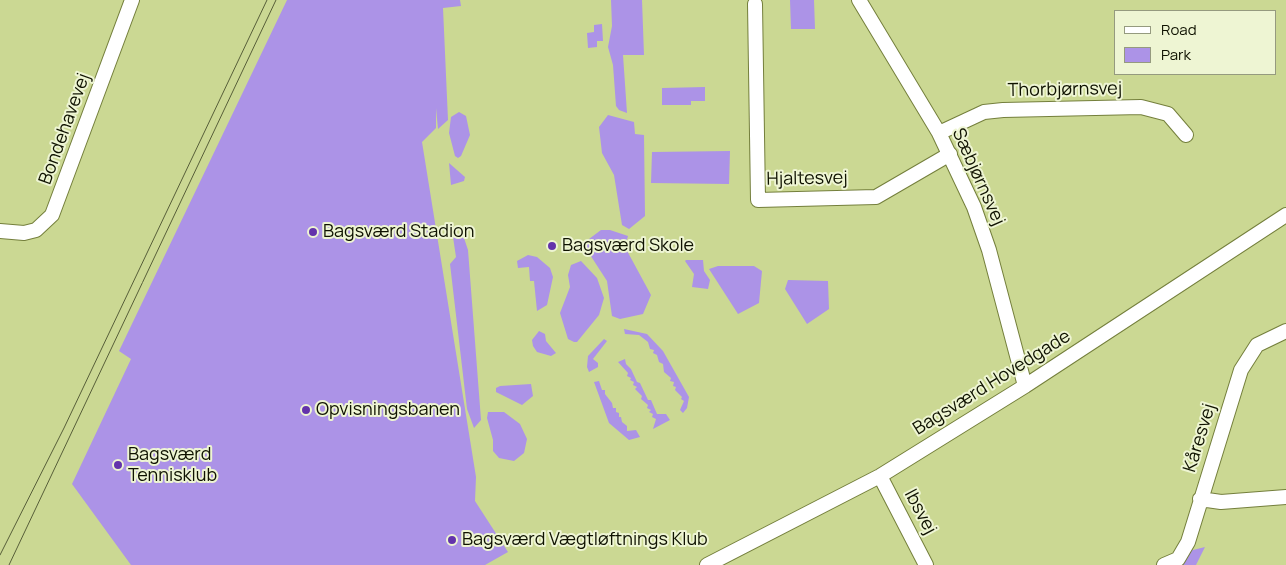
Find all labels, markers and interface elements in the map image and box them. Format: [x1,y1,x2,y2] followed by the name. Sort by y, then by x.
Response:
[1114,10,1276,75] legend
[1161,19,1197,40] text: Road
[1161,44,1191,65] text: Park
[35,71,95,187] street label: Bondehavevej
[1008,78,1122,102] street label: Thorbjørnsvej
[947,125,1009,229] street label: Sæbjørnsvej
[766,167,848,191] street label: Hjaltesvej
[323,221,474,243] place label: Bagsværd Stadion
[307,226,319,238] marker: Bagsværd Stadion
[562,235,694,257] place label: Bagsværd Skole
[546,240,558,252] marker: Bagsværd Skole
[909,326,1075,440] street label: Bagsværd Hovedgade
[316,399,460,421] place label: Opvisningsbanen
[1179,401,1221,475] street label: Kåresvej
[300,404,312,416] marker: Opvisningsbanen
[128,444,217,486] place label: Bagsværd Tennisklub
[112,459,124,471] marker: Bagsværd Tennisklub
[899,486,941,538] street label: Ibsvej
[462,529,708,551] place label: Bagsværd Vægtløftnings Klub
[446,534,458,546] marker: Bagsværd Vægtløftnings Klub

